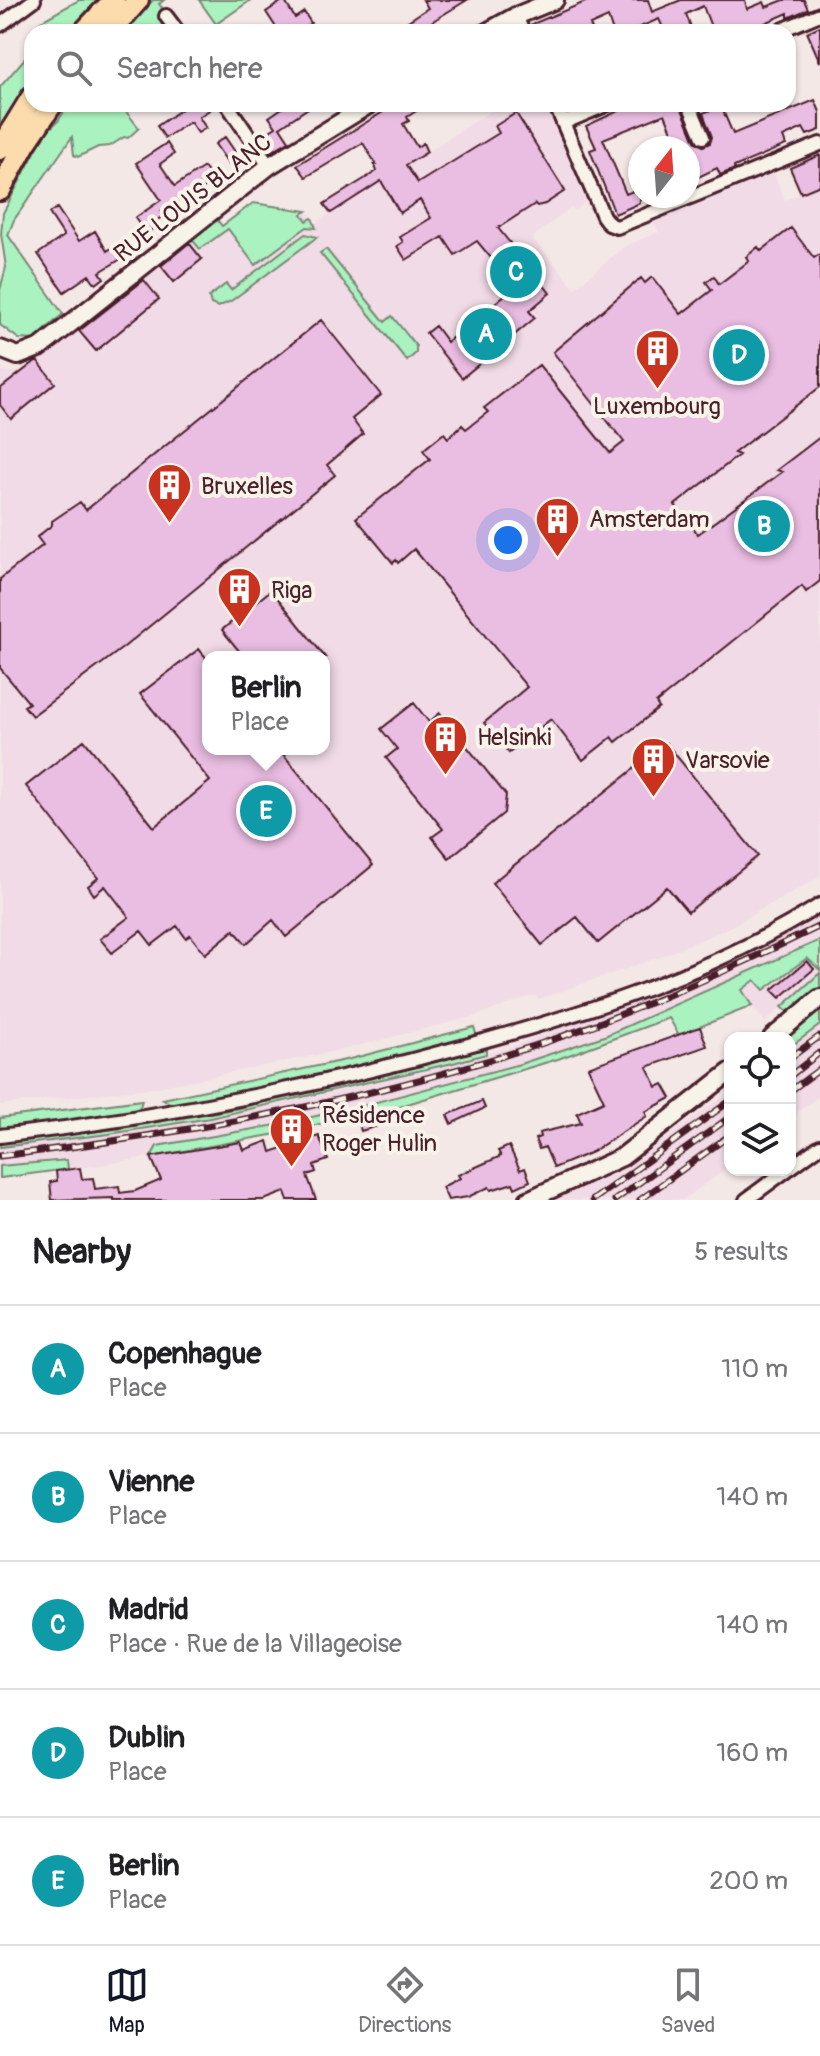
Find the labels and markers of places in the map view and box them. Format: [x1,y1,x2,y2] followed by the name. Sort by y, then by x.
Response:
[490,242,542,302] pin: C
[460,304,512,364] pin: A
[713,325,765,385] pin: D
[633,328,681,391] building icon: Luxembourg
[593,392,721,421] place label: Luxembourg
[146,462,194,525] building icon: Bruxelles
[201,472,293,501] place label: Bruxelles
[534,495,582,558] building icon: Amsterdam
[738,496,790,556] pin: B
[589,505,710,534] place label: Amsterdam
[216,566,264,629] building icon: Riga
[271,576,312,605] place label: Riga
[422,713,470,776] building icon: Helsinki
[477,723,551,752] place label: Helsinki
[630,736,678,799] building icon: Varsovie
[685,746,770,775] place label: Varsovie
[240,781,292,841] pin: E
[322,1101,437,1158] place label: Résidence Roger Hulin
[267,1105,315,1168] building icon: Résidence Roger Hulin

